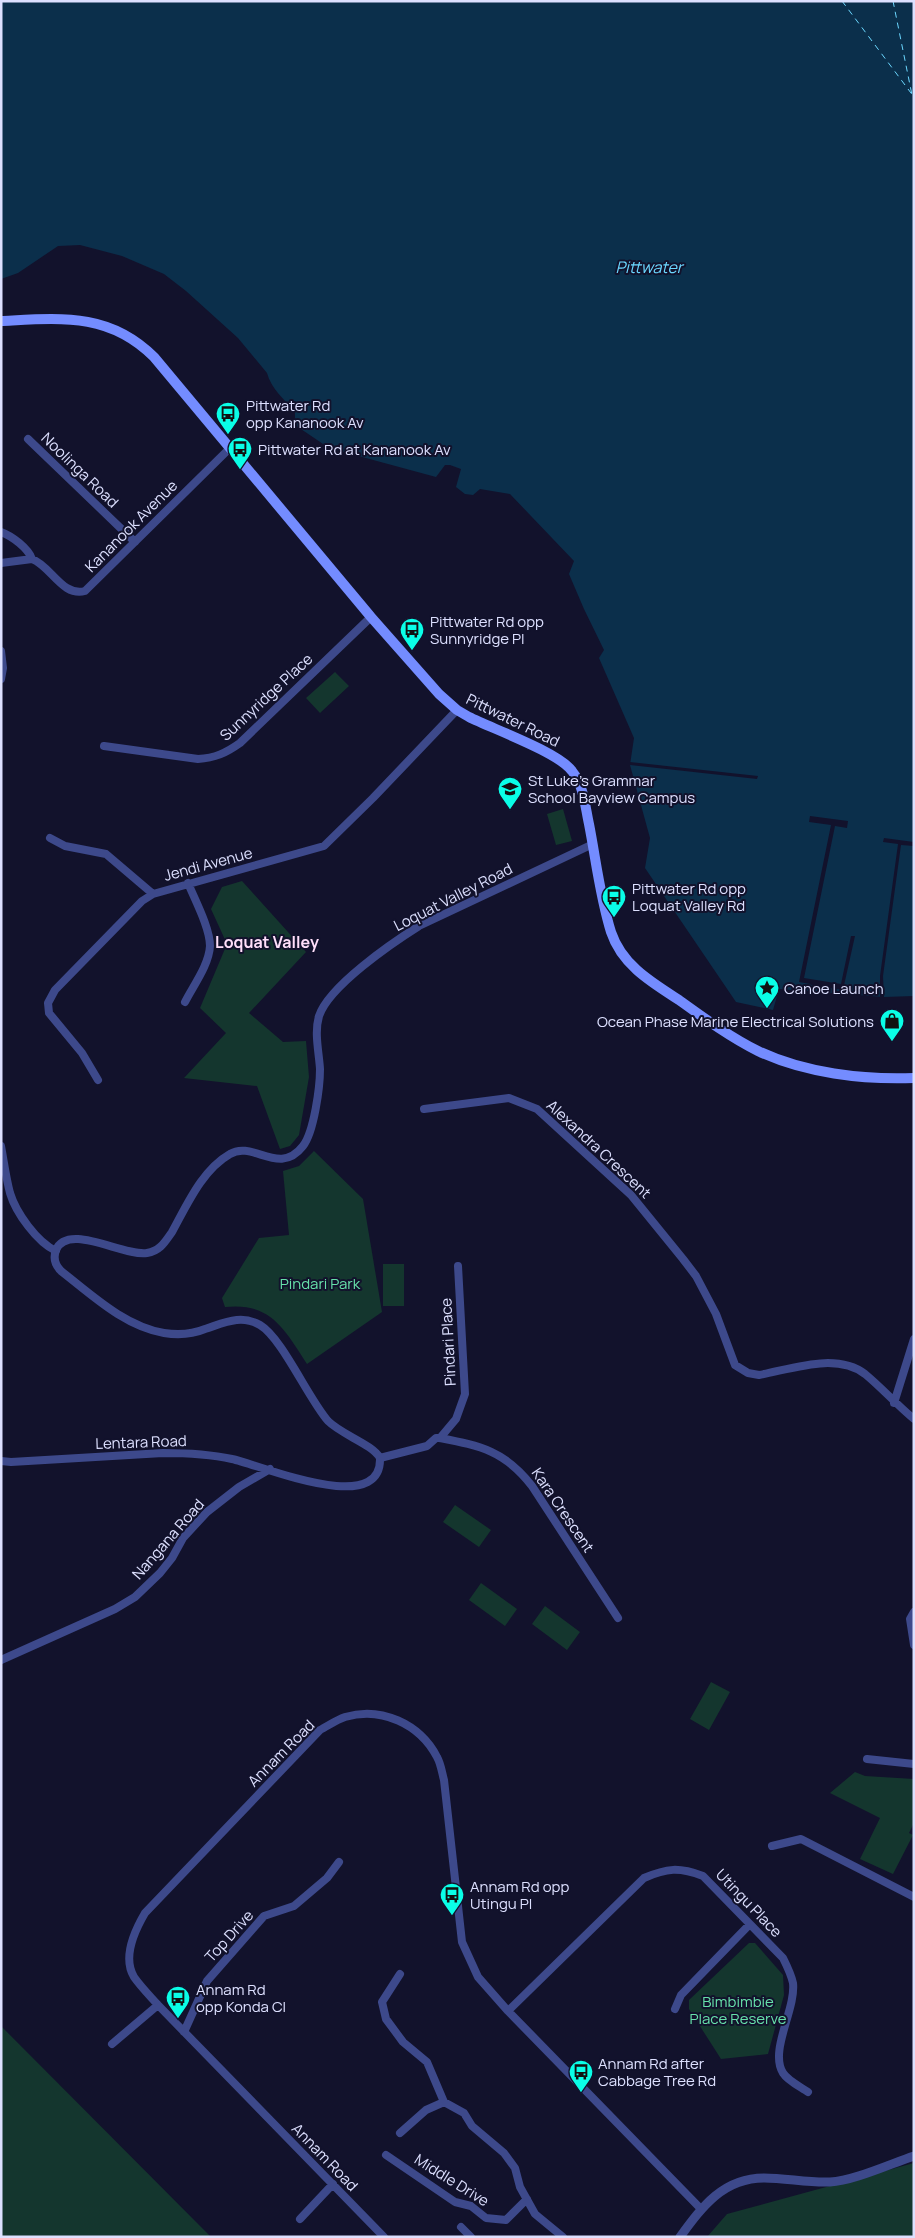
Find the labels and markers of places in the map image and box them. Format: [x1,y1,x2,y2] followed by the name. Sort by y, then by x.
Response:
[246,395,364,433] place label: Pittwater Rd opp Kananook Av
[215,401,241,435] bus stop icon: Pittwater Rd opp Kananook Av
[227,436,253,470] bus stop icon: Pittwater Rd at Kananook Av
[258,439,451,460] place label: Pittwater Rd at Kananook Av
[430,611,544,649] place label: Pittwater Rd opp Sunnyridge Pl
[399,617,425,651] bus stop icon: Pittwater Rd opp Sunnyridge Pl
[528,770,695,808] place label: St Luke's Grammar School Bayview Campus
[497,776,523,810] school or university icon: St Luke's Grammar School Bayview Campus
[632,878,746,916] place label: Pittwater Rd opp Loquat Valley Rd
[601,884,627,918] bus stop icon: Pittwater Rd opp Loquat Valley Rd
[754,975,780,1009] place icon: Canoe Launch
[784,978,884,999] place label: Canoe Launch
[879,1008,905,1042] shop icon: Ocean Phase Marine Electrical Solutions
[597,1011,874,1032] place label: Ocean Phase Marine Electrical Solutions
[470,1876,569,1914] place label: Annam Rd opp Utingu Pl
[439,1882,465,1916] bus stop icon: Annam Rd opp Utingu Pl
[196,1979,286,2017] place label: Annam Rd opp Konda Cl
[165,1985,191,2019] bus stop icon: Annam Rd opp Konda Cl
[598,2053,716,2091] place label: Annam Rd after Cabbage Tree Rd
[568,2059,594,2093] bus stop icon: Annam Rd after Cabbage Tree Rd

